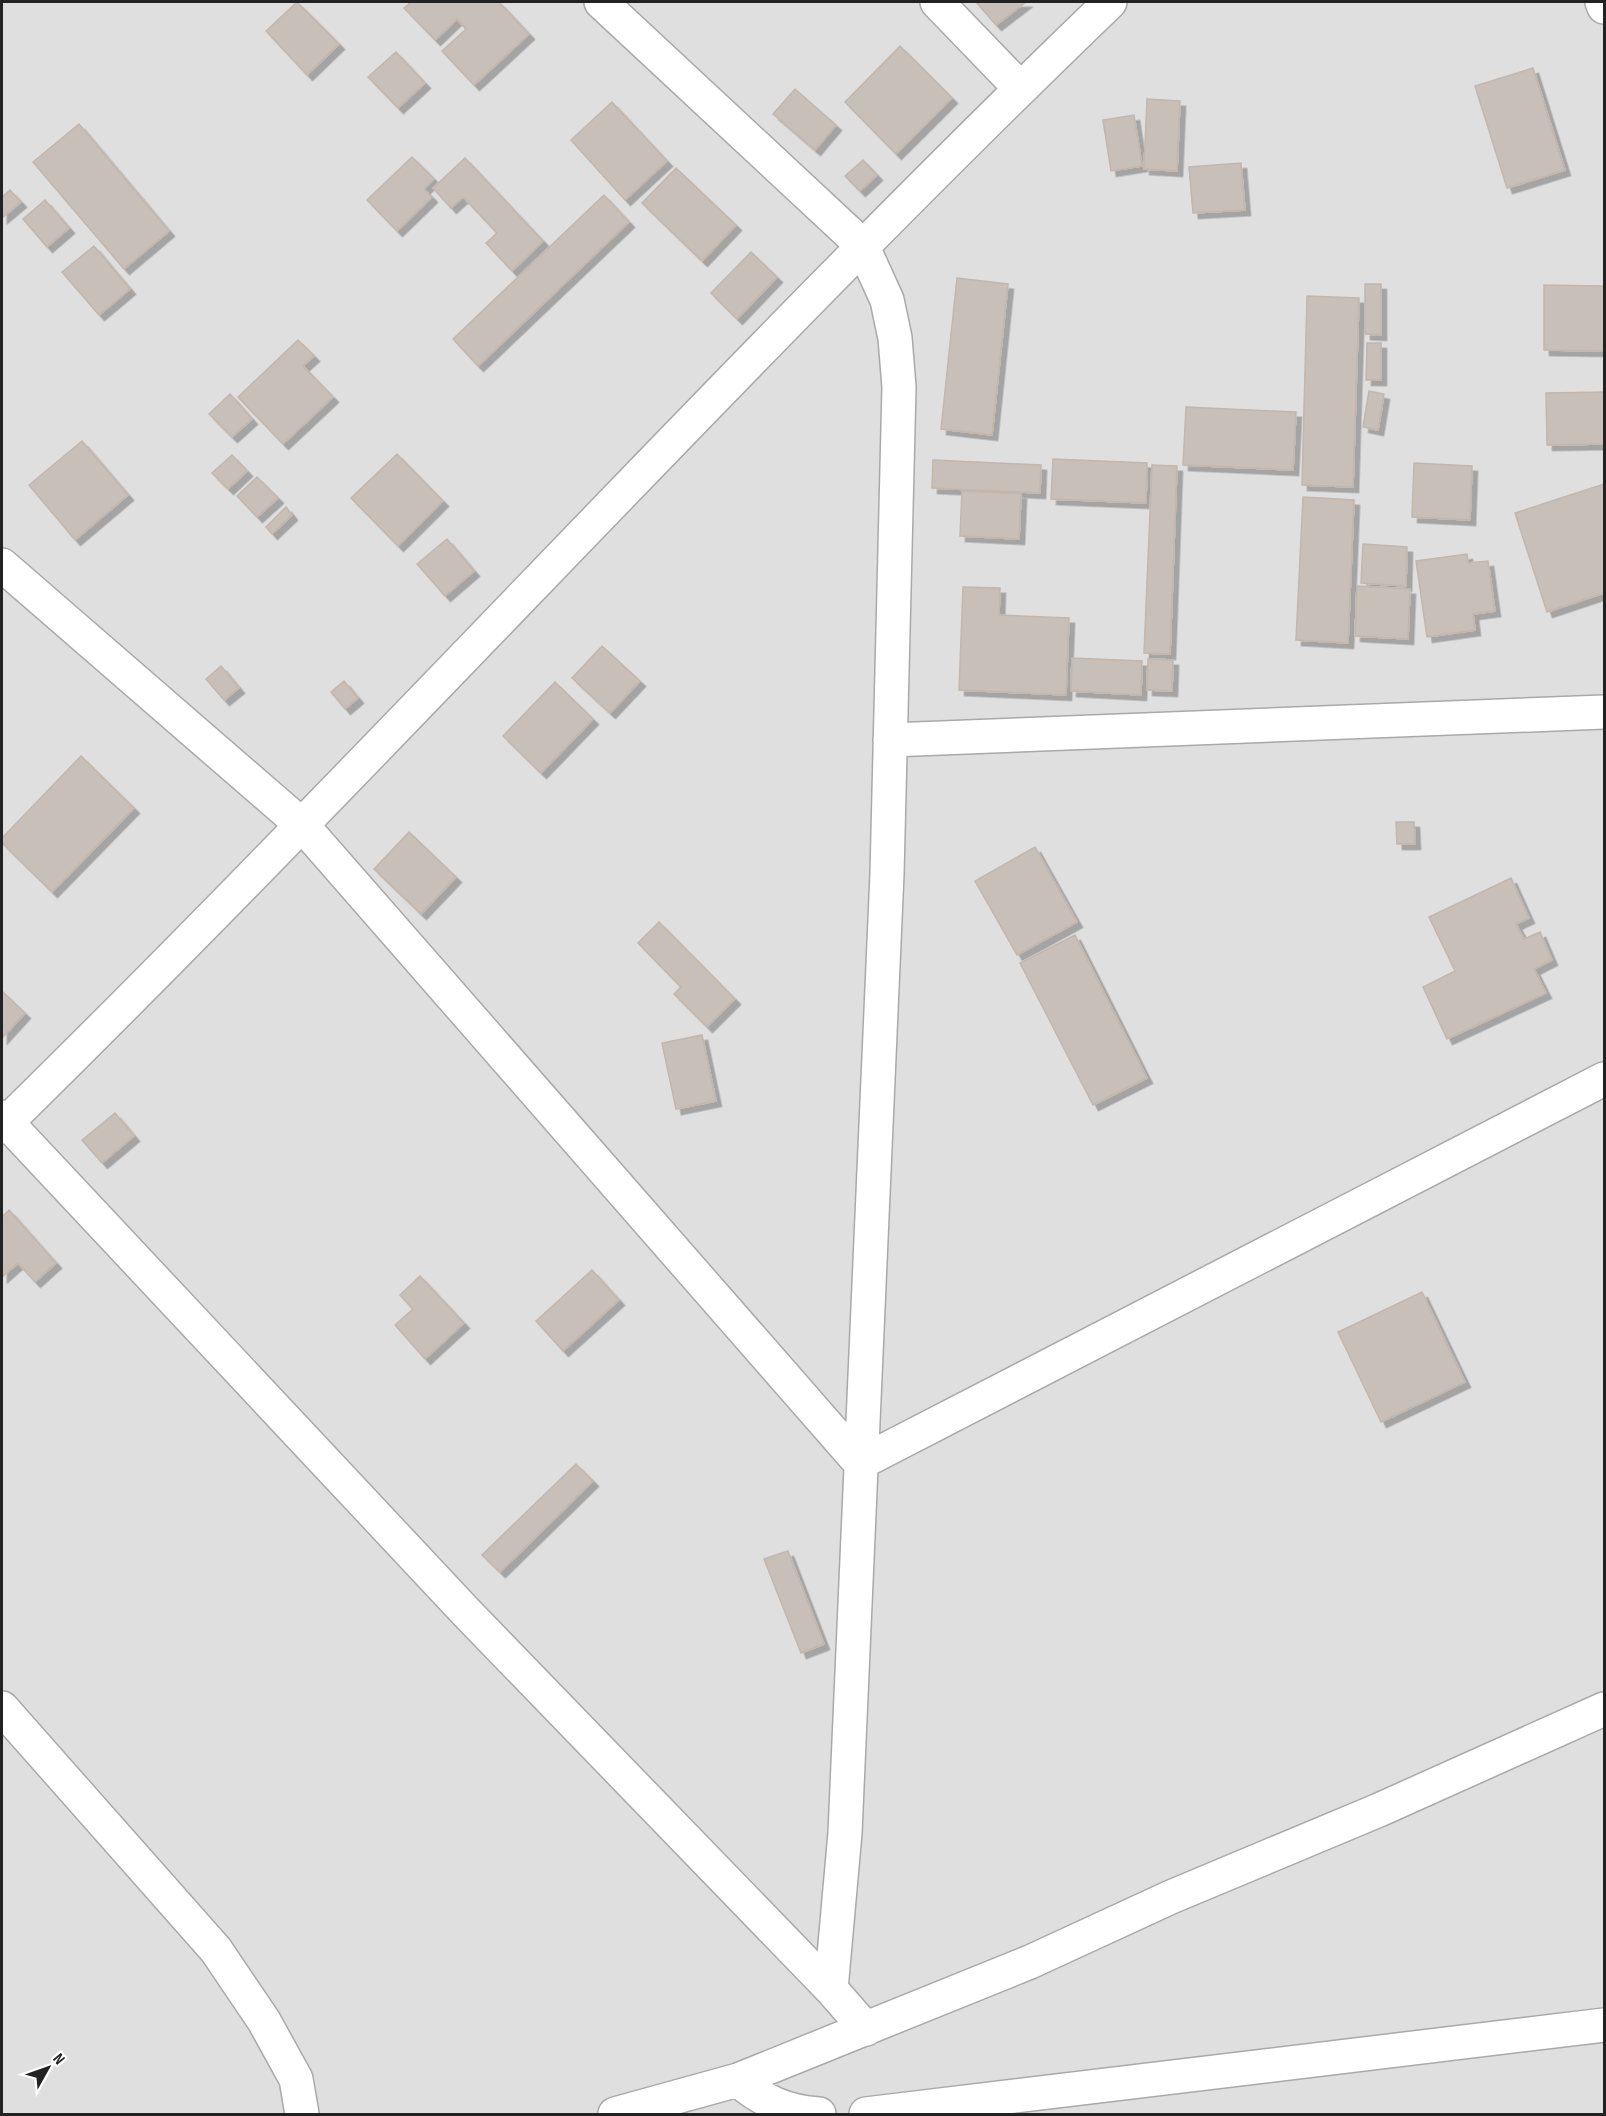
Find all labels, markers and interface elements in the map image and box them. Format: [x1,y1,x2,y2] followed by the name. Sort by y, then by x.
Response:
[18,2038,78,2098] north arrow
[48,2050,68,2069] text: N

